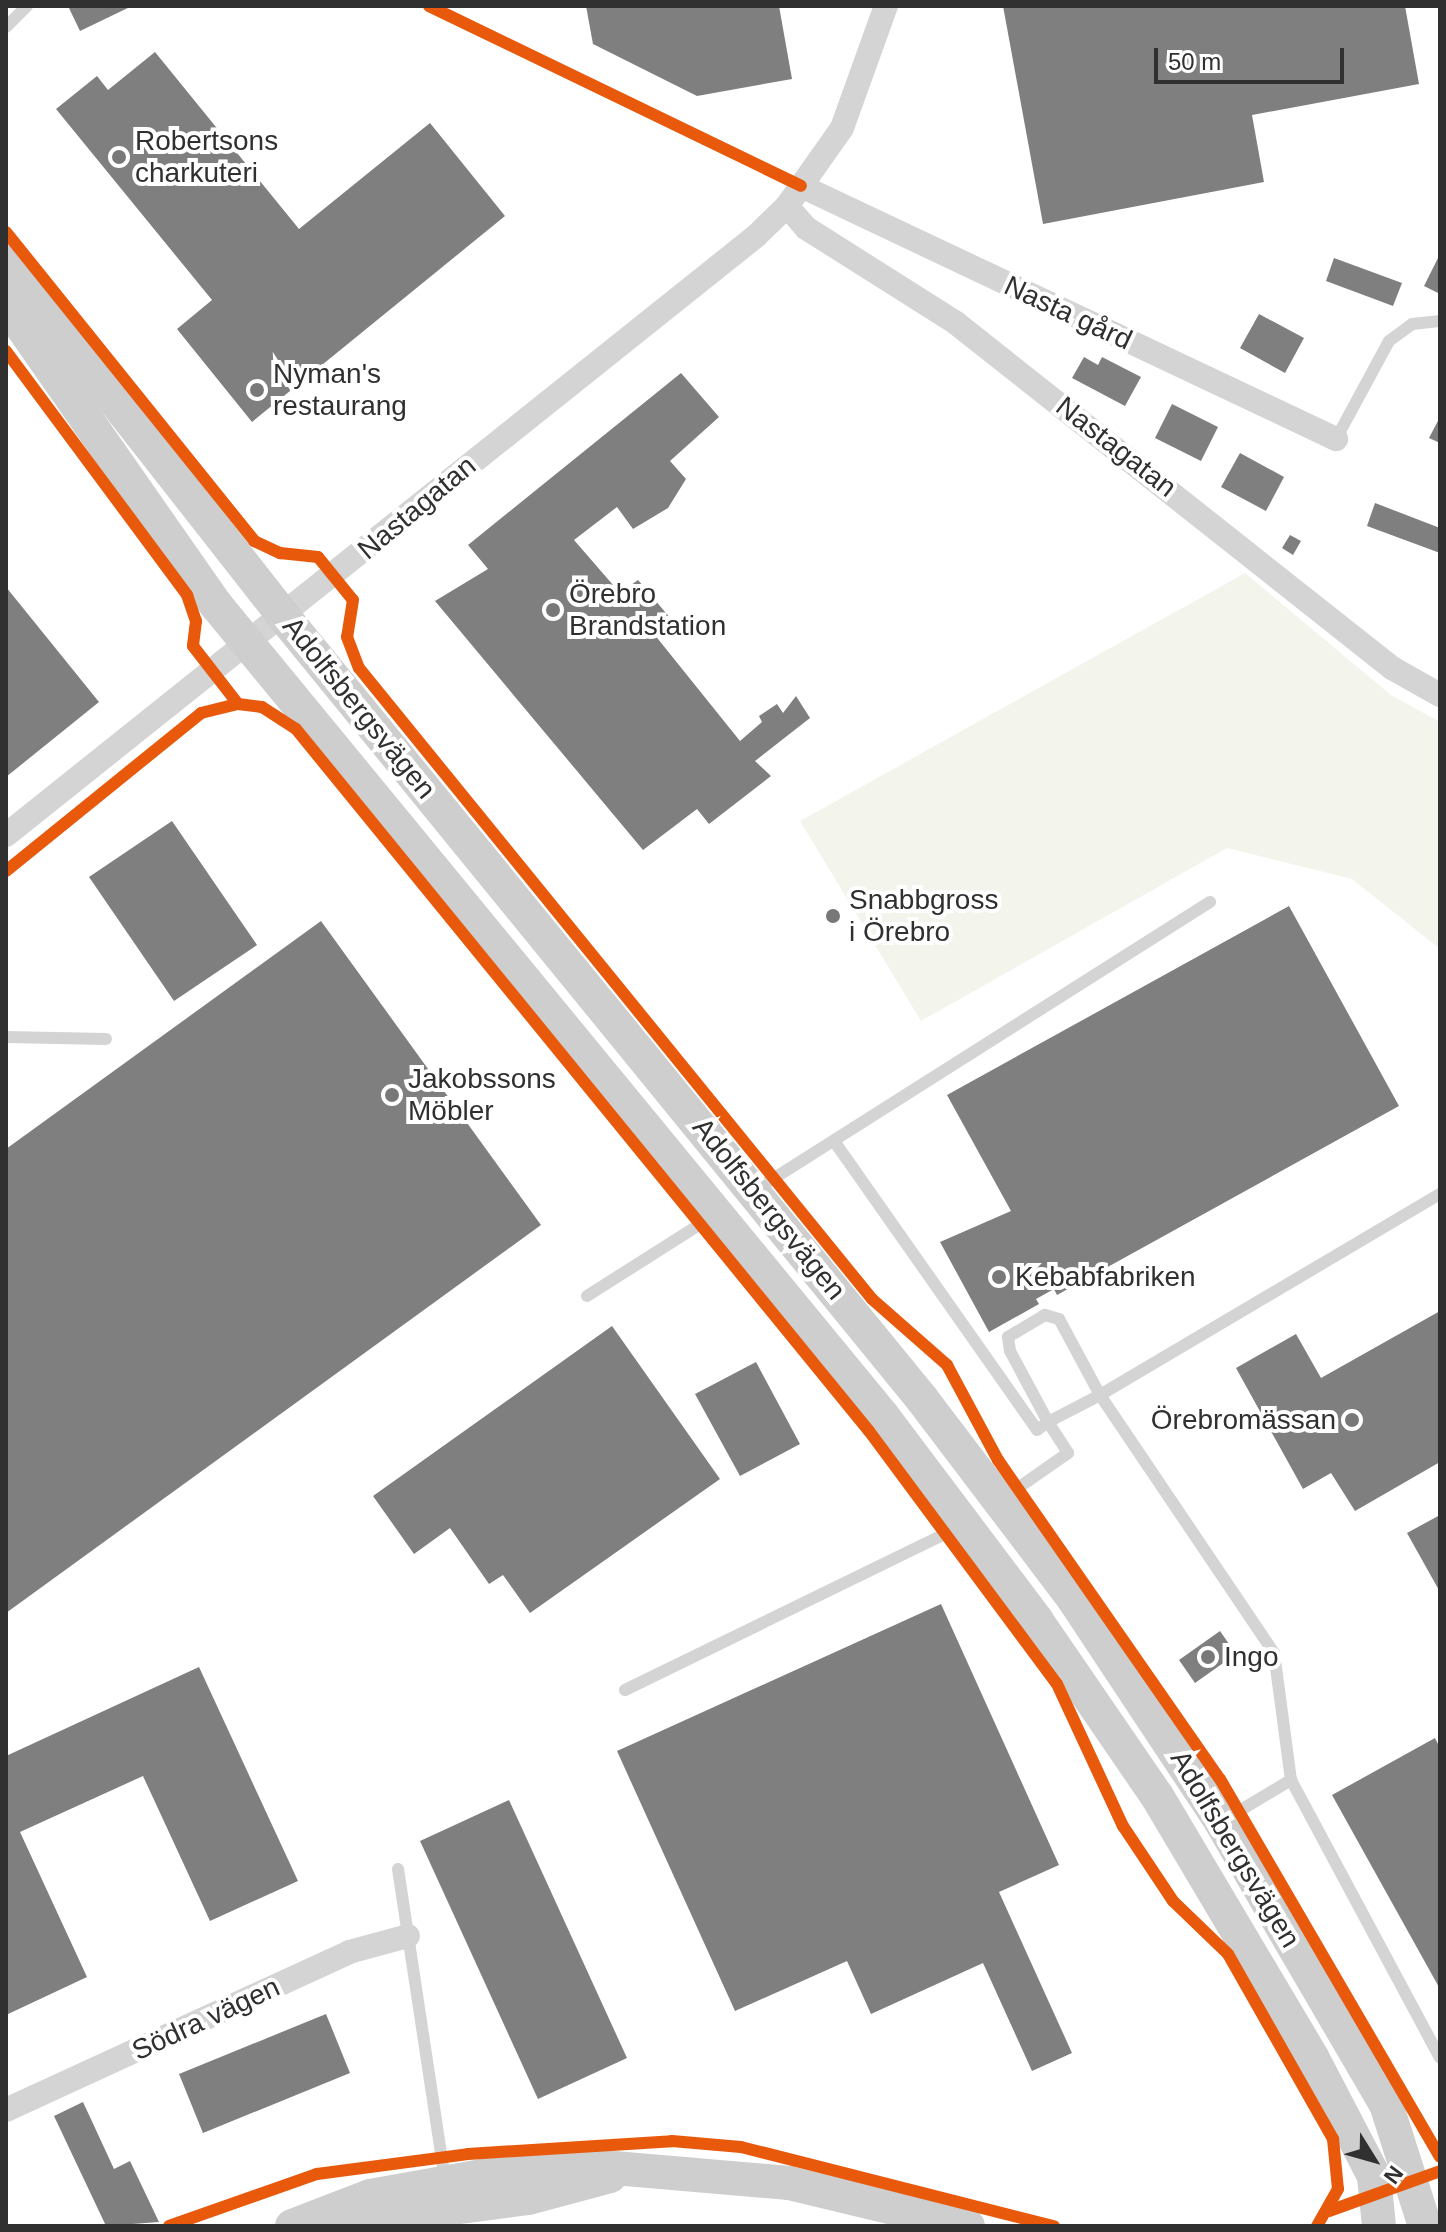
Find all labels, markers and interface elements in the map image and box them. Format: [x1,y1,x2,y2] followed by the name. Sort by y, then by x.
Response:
[1158,32,1348,82] scale bar
[1168,48,1221,75] text: 50 m
[135,124,278,190] place label: Robertsons charkuteri
[110,148,128,166] marker: Robertsons charkuteri
[999,269,1137,357] street label: Nasta gård
[273,357,407,423] place label: Nyman's restaurang
[248,381,266,399] marker: Nyman's restaurang
[1049,390,1183,504] street label: Nastagatan
[351,449,483,567] street label: Nastagatan
[569,577,726,643] place label: Örebro Brandstation
[544,601,562,619] marker: Örebro Brandstation
[275,610,443,806] street label: Adolfsbergsvägen
[849,883,998,949] place label: Snabbgross i Örebro
[824,907,842,925] marker: Snabbgross i Örebro
[408,1062,556,1128] place label: Jakobssons Möbler
[383,1086,401,1104] marker: Jakobssons Möbler
[685,1111,853,1307] street label: Adolfsbergsvägen
[1015,1260,1196,1294] place label: Kebabfabriken
[990,1268,1008,1286] marker: Kebabfabriken
[1151,1403,1336,1437] place label: Örebromässan
[1343,1411,1361,1429] marker: Örebromässan
[1224,1640,1278,1674] place label: Ingo
[1199,1648,1217,1666] marker: Ingo
[1163,1744,1307,1954] street label: Adolfsbergsvägen
[127,1970,285,2068] street label: Södra vägen
[1334,2120,1414,2200] north arrow
[1379,2161,1408,2189] text: N

